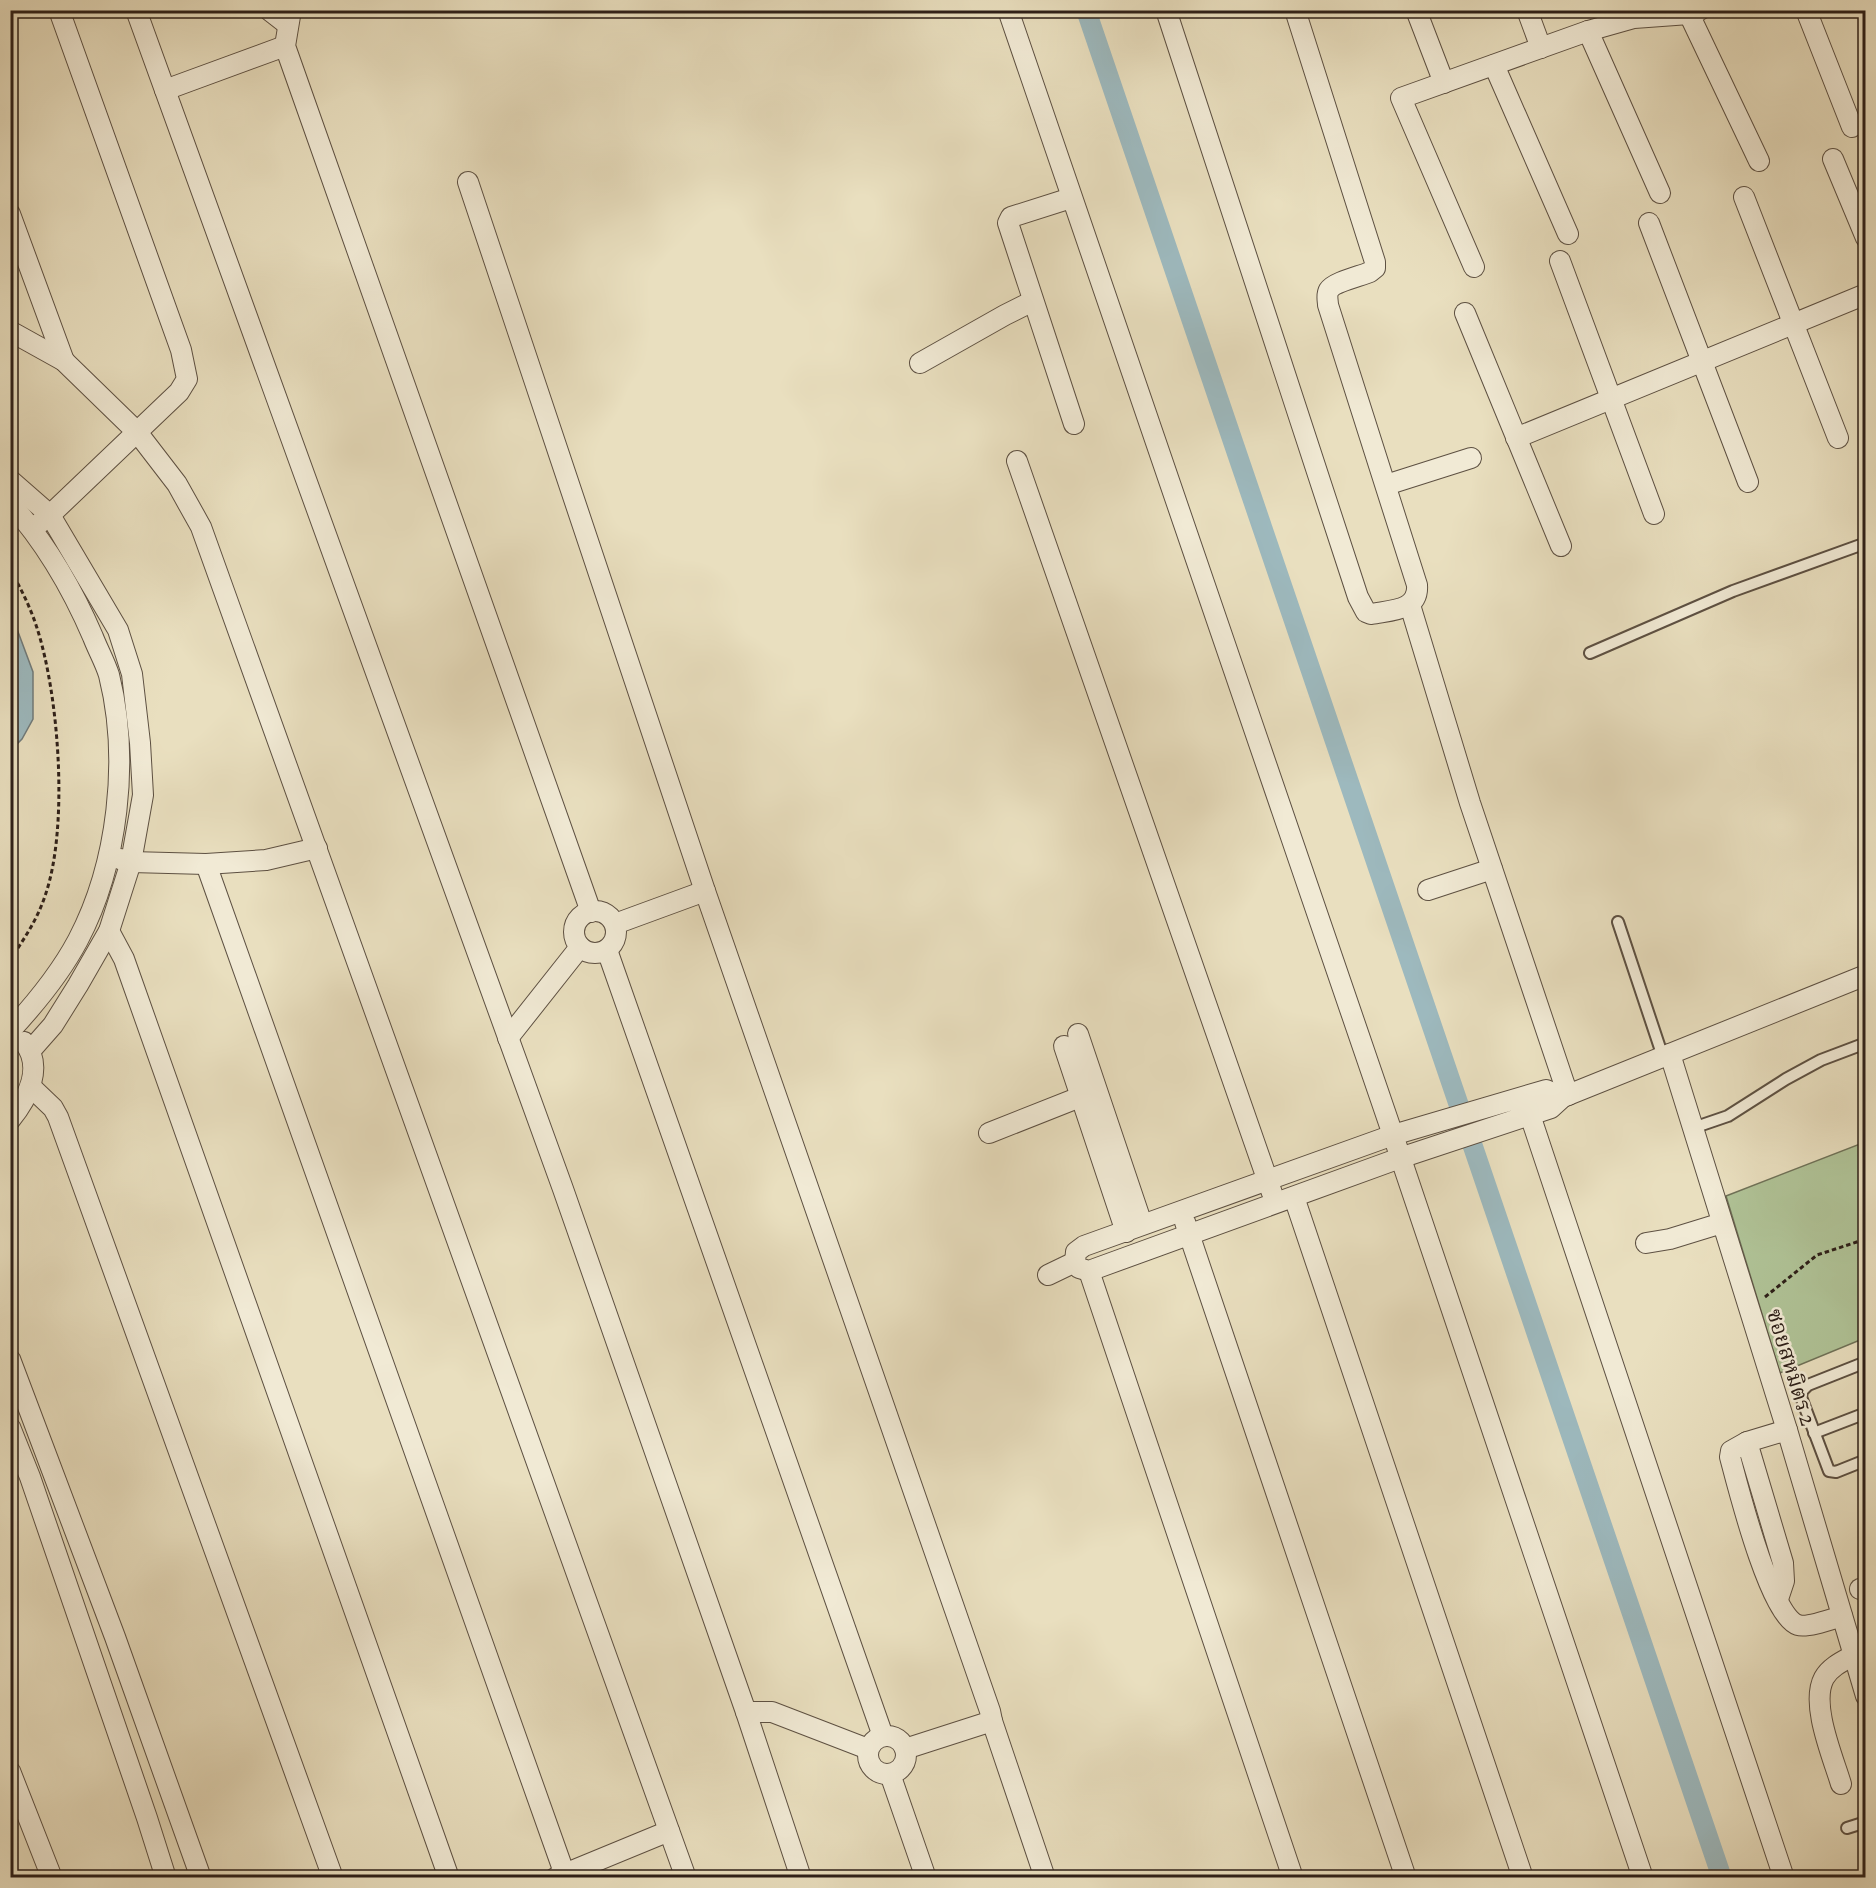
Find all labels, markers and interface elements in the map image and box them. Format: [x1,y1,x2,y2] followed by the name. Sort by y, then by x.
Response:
[1759,1305,1823,1429] street label: ซอยสหมิตร 2

